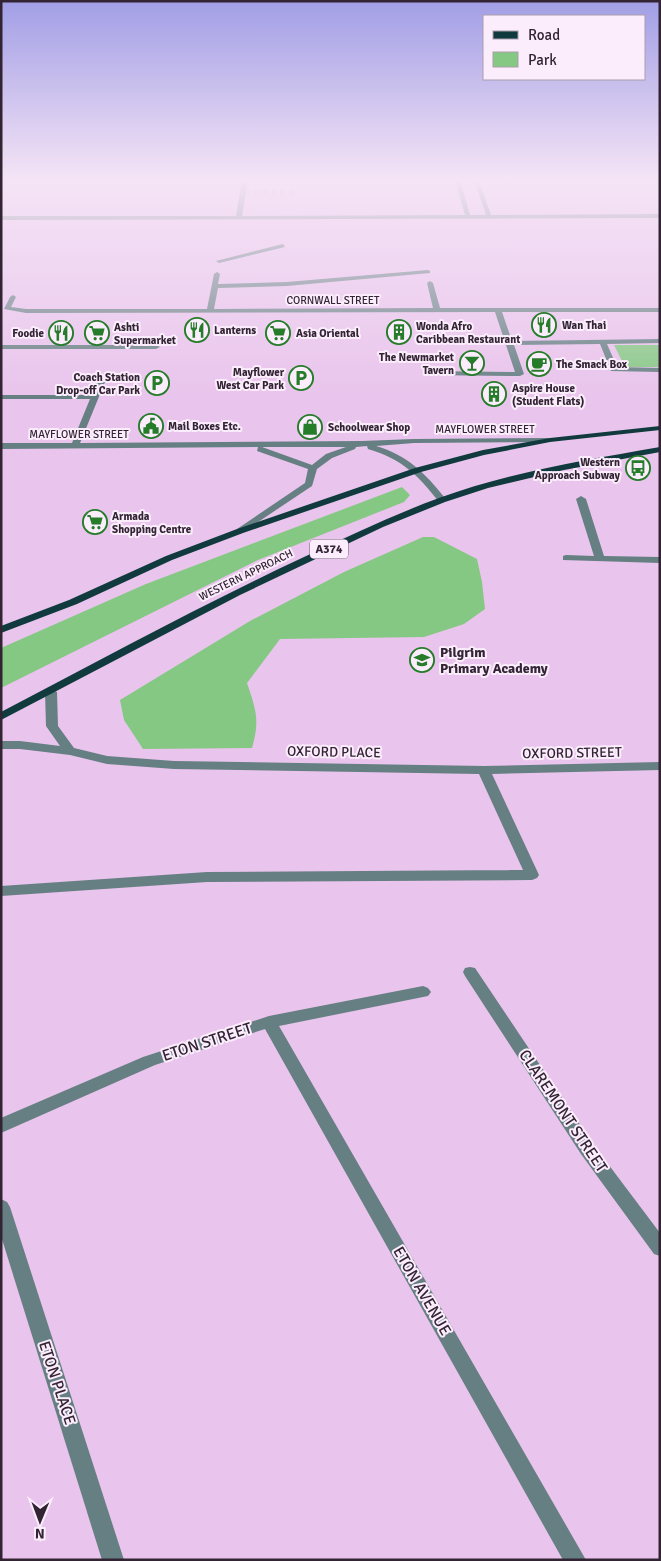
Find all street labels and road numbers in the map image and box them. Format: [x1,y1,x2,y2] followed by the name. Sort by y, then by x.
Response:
[286,294,380,307] street label: CORNWALL STREET
[435,423,535,436] street label: MAYFLOWER STREET
[29,428,129,441] street label: MAYFLOWER STREET
[310,540,348,558] road number: A374
[197,547,295,603] street label: WESTERN APPROACH
[287,743,381,761] street label: OXFORD PLACE
[522,744,622,762] street label: OXFORD STREET
[160,1018,255,1066] street label: ETON STREET
[514,1046,612,1176] street label: CLAREMONT STREET
[389,1243,455,1339] street label: ETON AVENUE
[34,1339,80,1427] street label: ETON PLACE

